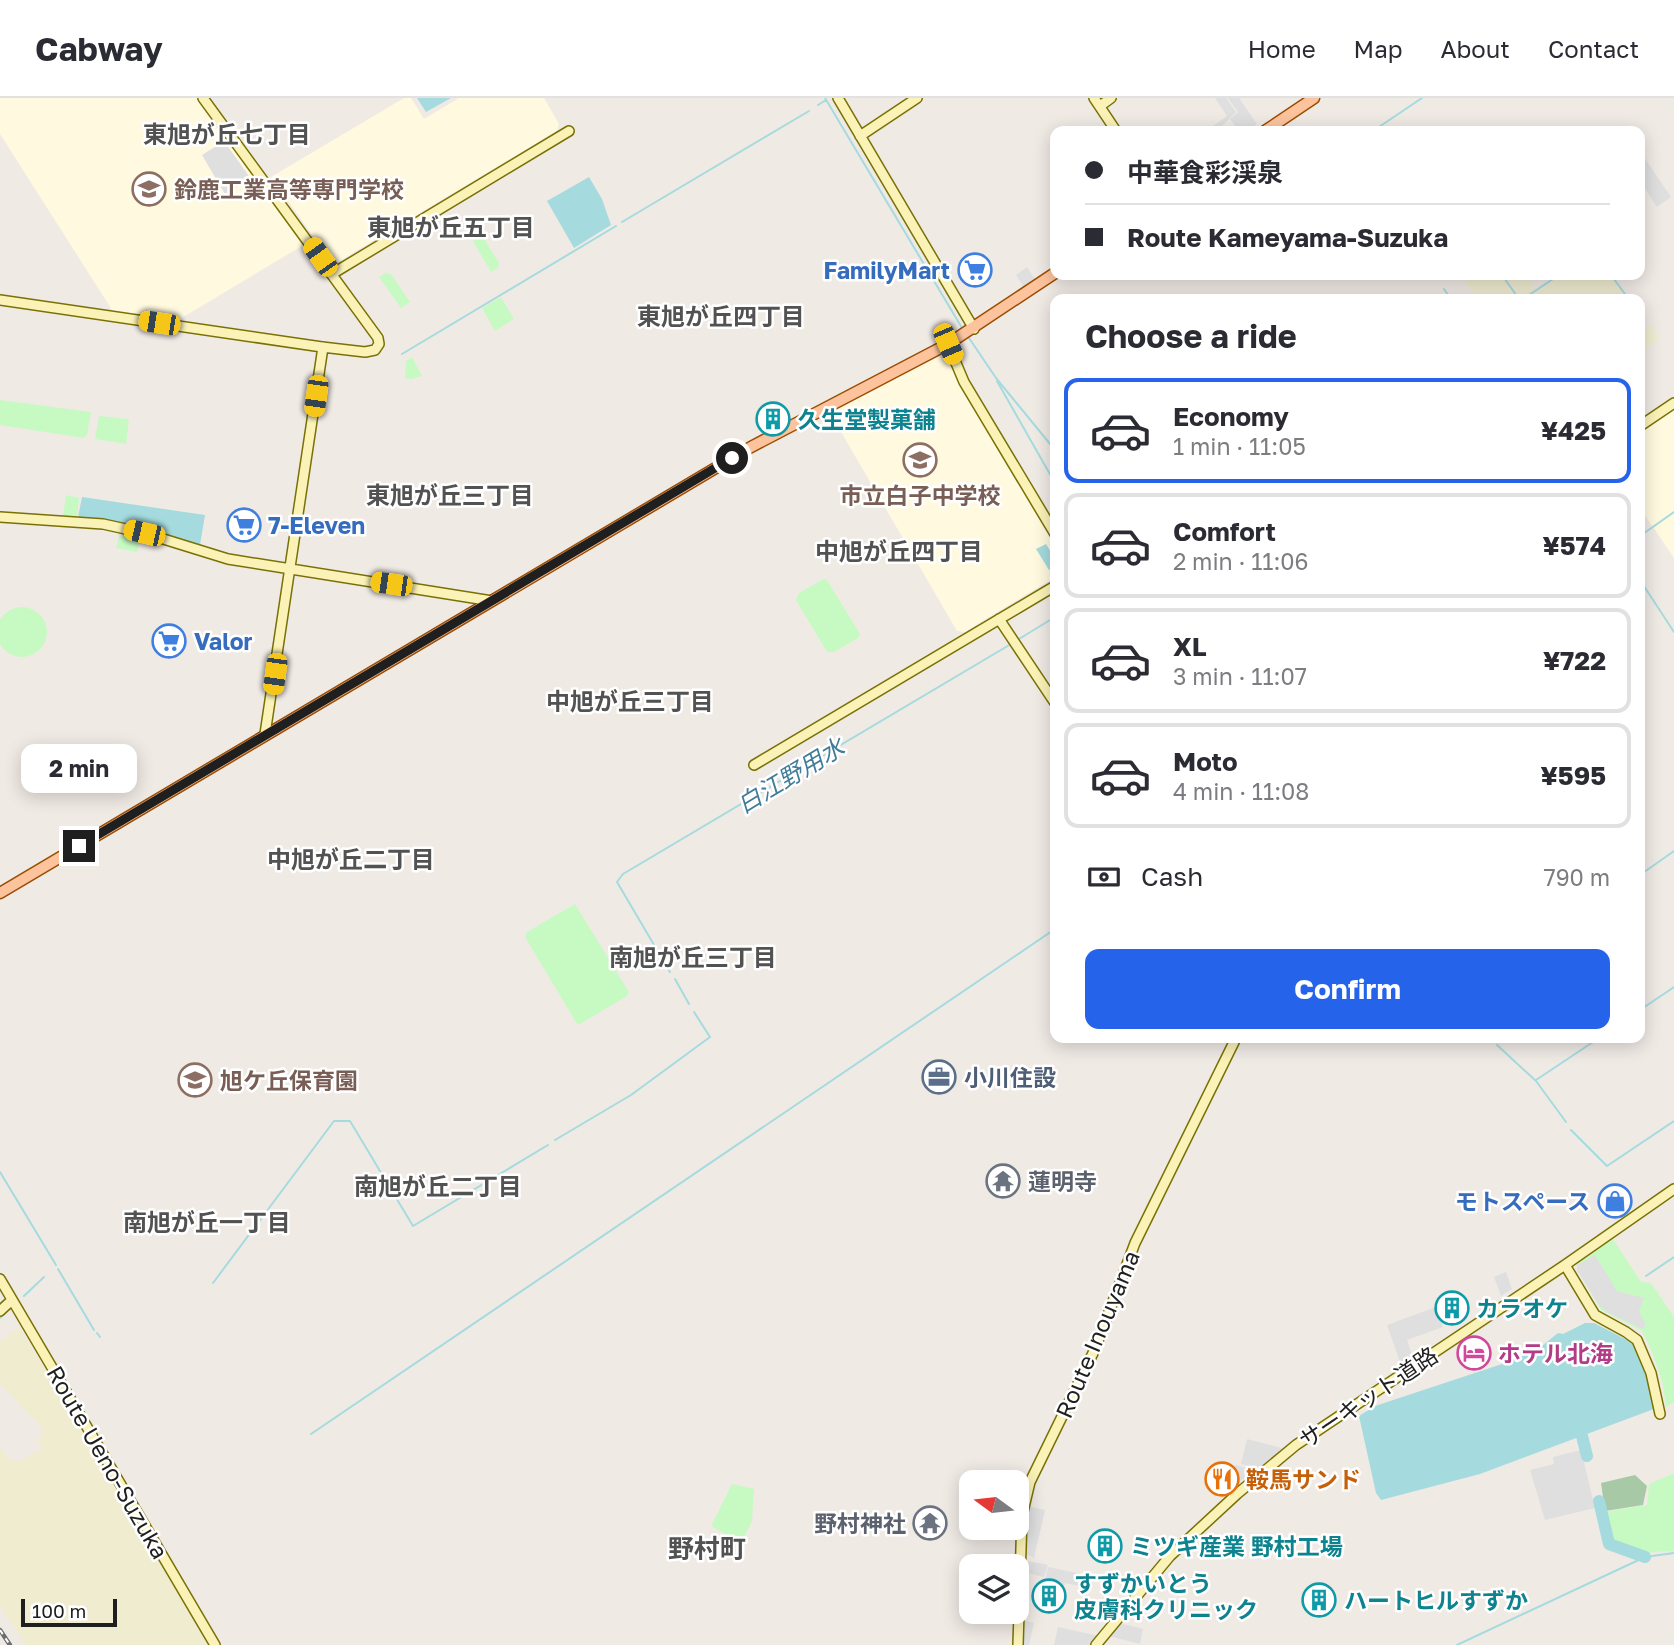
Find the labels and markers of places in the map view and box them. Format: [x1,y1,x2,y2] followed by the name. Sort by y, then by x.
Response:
[130,170,168,208] school or university icon: 鈴鹿工業高等専門学校
[174,175,404,203] place label: 鈴鹿工業高等専門学校
[956,251,994,289] supermarket icon: FamilyMart
[824,256,950,284] place label: FamilyMart
[754,400,792,438] building icon: 久生堂製菓舗
[798,405,936,433] place label: 久生堂製菓舗
[901,441,939,479] school or university icon: 市立白子中学校
[840,481,1001,509] place label: 市立白子中学校
[225,506,263,544] supermarket icon: 7-Eleven
[268,511,365,539] place label: 7-Eleven
[150,622,188,660] supermarket icon: Valor
[194,627,253,655] place label: Valor
[920,1058,958,1096] office icon: 小川住設
[176,1061,214,1099] school or university icon: 旭ケ丘保育園
[964,1063,1056,1091] place label: 小川住設
[220,1066,358,1094] place label: 旭ケ丘保育園
[984,1162,1022,1200] temple icon: 蓮明寺
[1028,1167,1097,1195] place label: 蓮明寺
[1596,1182,1634,1220] shop icon: モトスペース
[1455,1187,1590,1215] place label: モトスペース
[1433,1289,1471,1327] building icon: カラオケ
[1476,1294,1568,1322] place label: カラオケ
[1455,1334,1493,1372] hotel icon: ホテル北海
[1498,1339,1613,1367] place label: ホテル北海
[1203,1460,1241,1498] restaurant icon: 鞍馬サンド
[1246,1465,1361,1493] place label: 鞍馬サンド
[911,1504,949,1542] temple icon: 野村神社
[814,1509,906,1537] place label: 野村神社
[1086,1527,1124,1565] building icon: ミツギ産業 野村工場
[1130,1532,1343,1560] place label: ミツギ産業 野村工場
[1074,1569,1258,1623] place label: すずかいとう 皮膚科クリニック
[1030,1577,1068,1615] building icon: すずかいとう 皮膚科クリニック
[1300,1581,1338,1619] building icon: ハートヒルすずか
[1344,1586,1528,1614] place label: ハートヒルすずか

